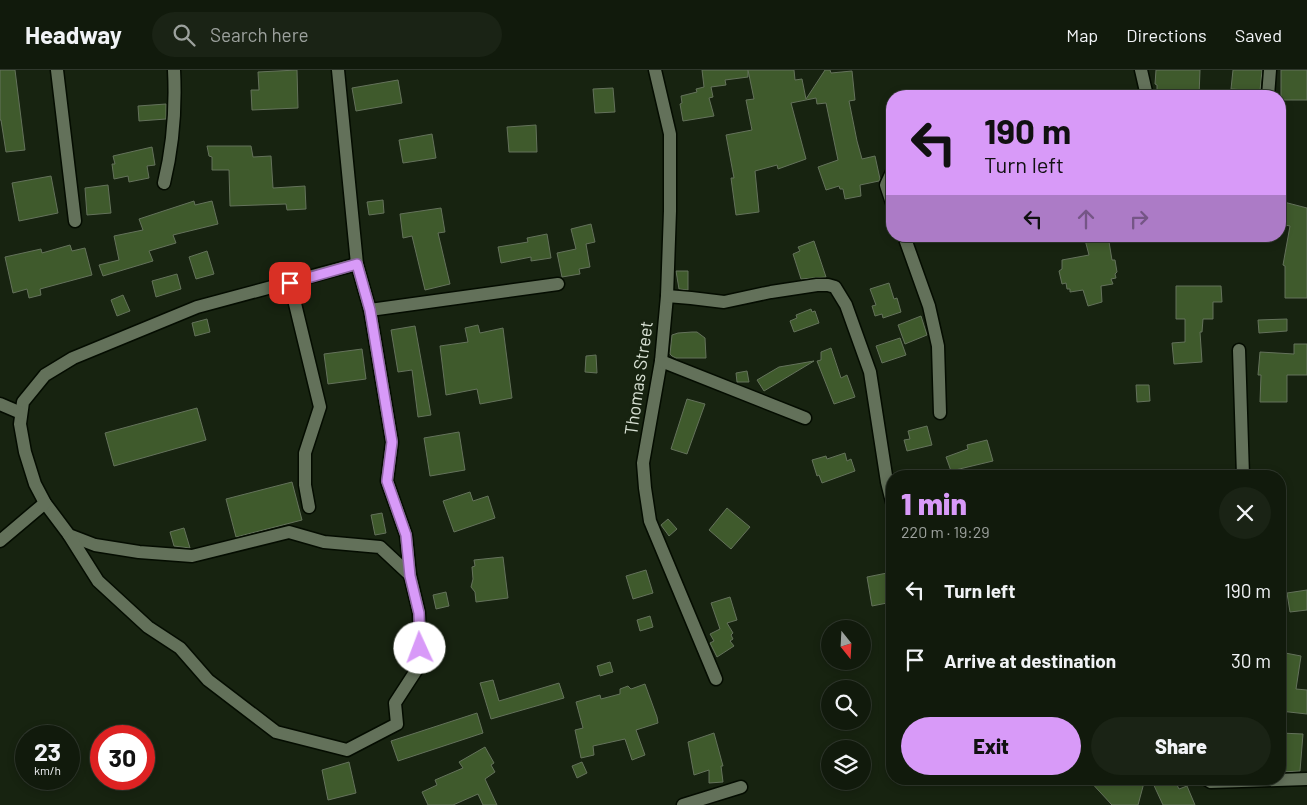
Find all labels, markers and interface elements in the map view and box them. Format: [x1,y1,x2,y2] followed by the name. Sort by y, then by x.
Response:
[152,12,502,57] search box
[25,20,122,49] text: Headway
[170,21,198,49] icon: search
[210,23,309,46] text: Search here
[1066,24,1098,46] text: Map
[1126,24,1207,46] text: Directions
[1235,24,1282,46] text: Saved
[984,109,1071,151] text: 190 m
[901,110,966,175] icon: left
[984,151,1064,177] text: Turn left
[1019,205,1047,233] icon: left
[1072,205,1100,233] icon: ahead
[1125,205,1153,233] icon: right
[269,262,311,304] pin
[276,269,304,297] icon: arrive
[619,319,657,437] street label: Thomas Street
[901,485,967,521] text: 1 min
[1219,487,1271,539] button: close
[901,522,990,541] text: 220 m · 19:29
[901,576,929,604] icon: left
[944,579,1015,602] text: Turn left
[1224,579,1271,602] text: 190 m
[821,620,871,670] north arrow
[821,620,871,790] map controls
[393,621,445,673] position arrow
[901,646,929,674] icon: arrive
[944,649,1116,672] text: Arrive at destination
[1231,649,1271,672] text: 30 m
[821,680,871,730] button: search
[901,717,1081,775] button: Exit
[1091,717,1271,775] button: Share
[90,725,155,790] speed limit sign: 30
[34,736,61,766] text: 23
[821,740,871,790] button: layers
[34,763,61,777] text: km/h

